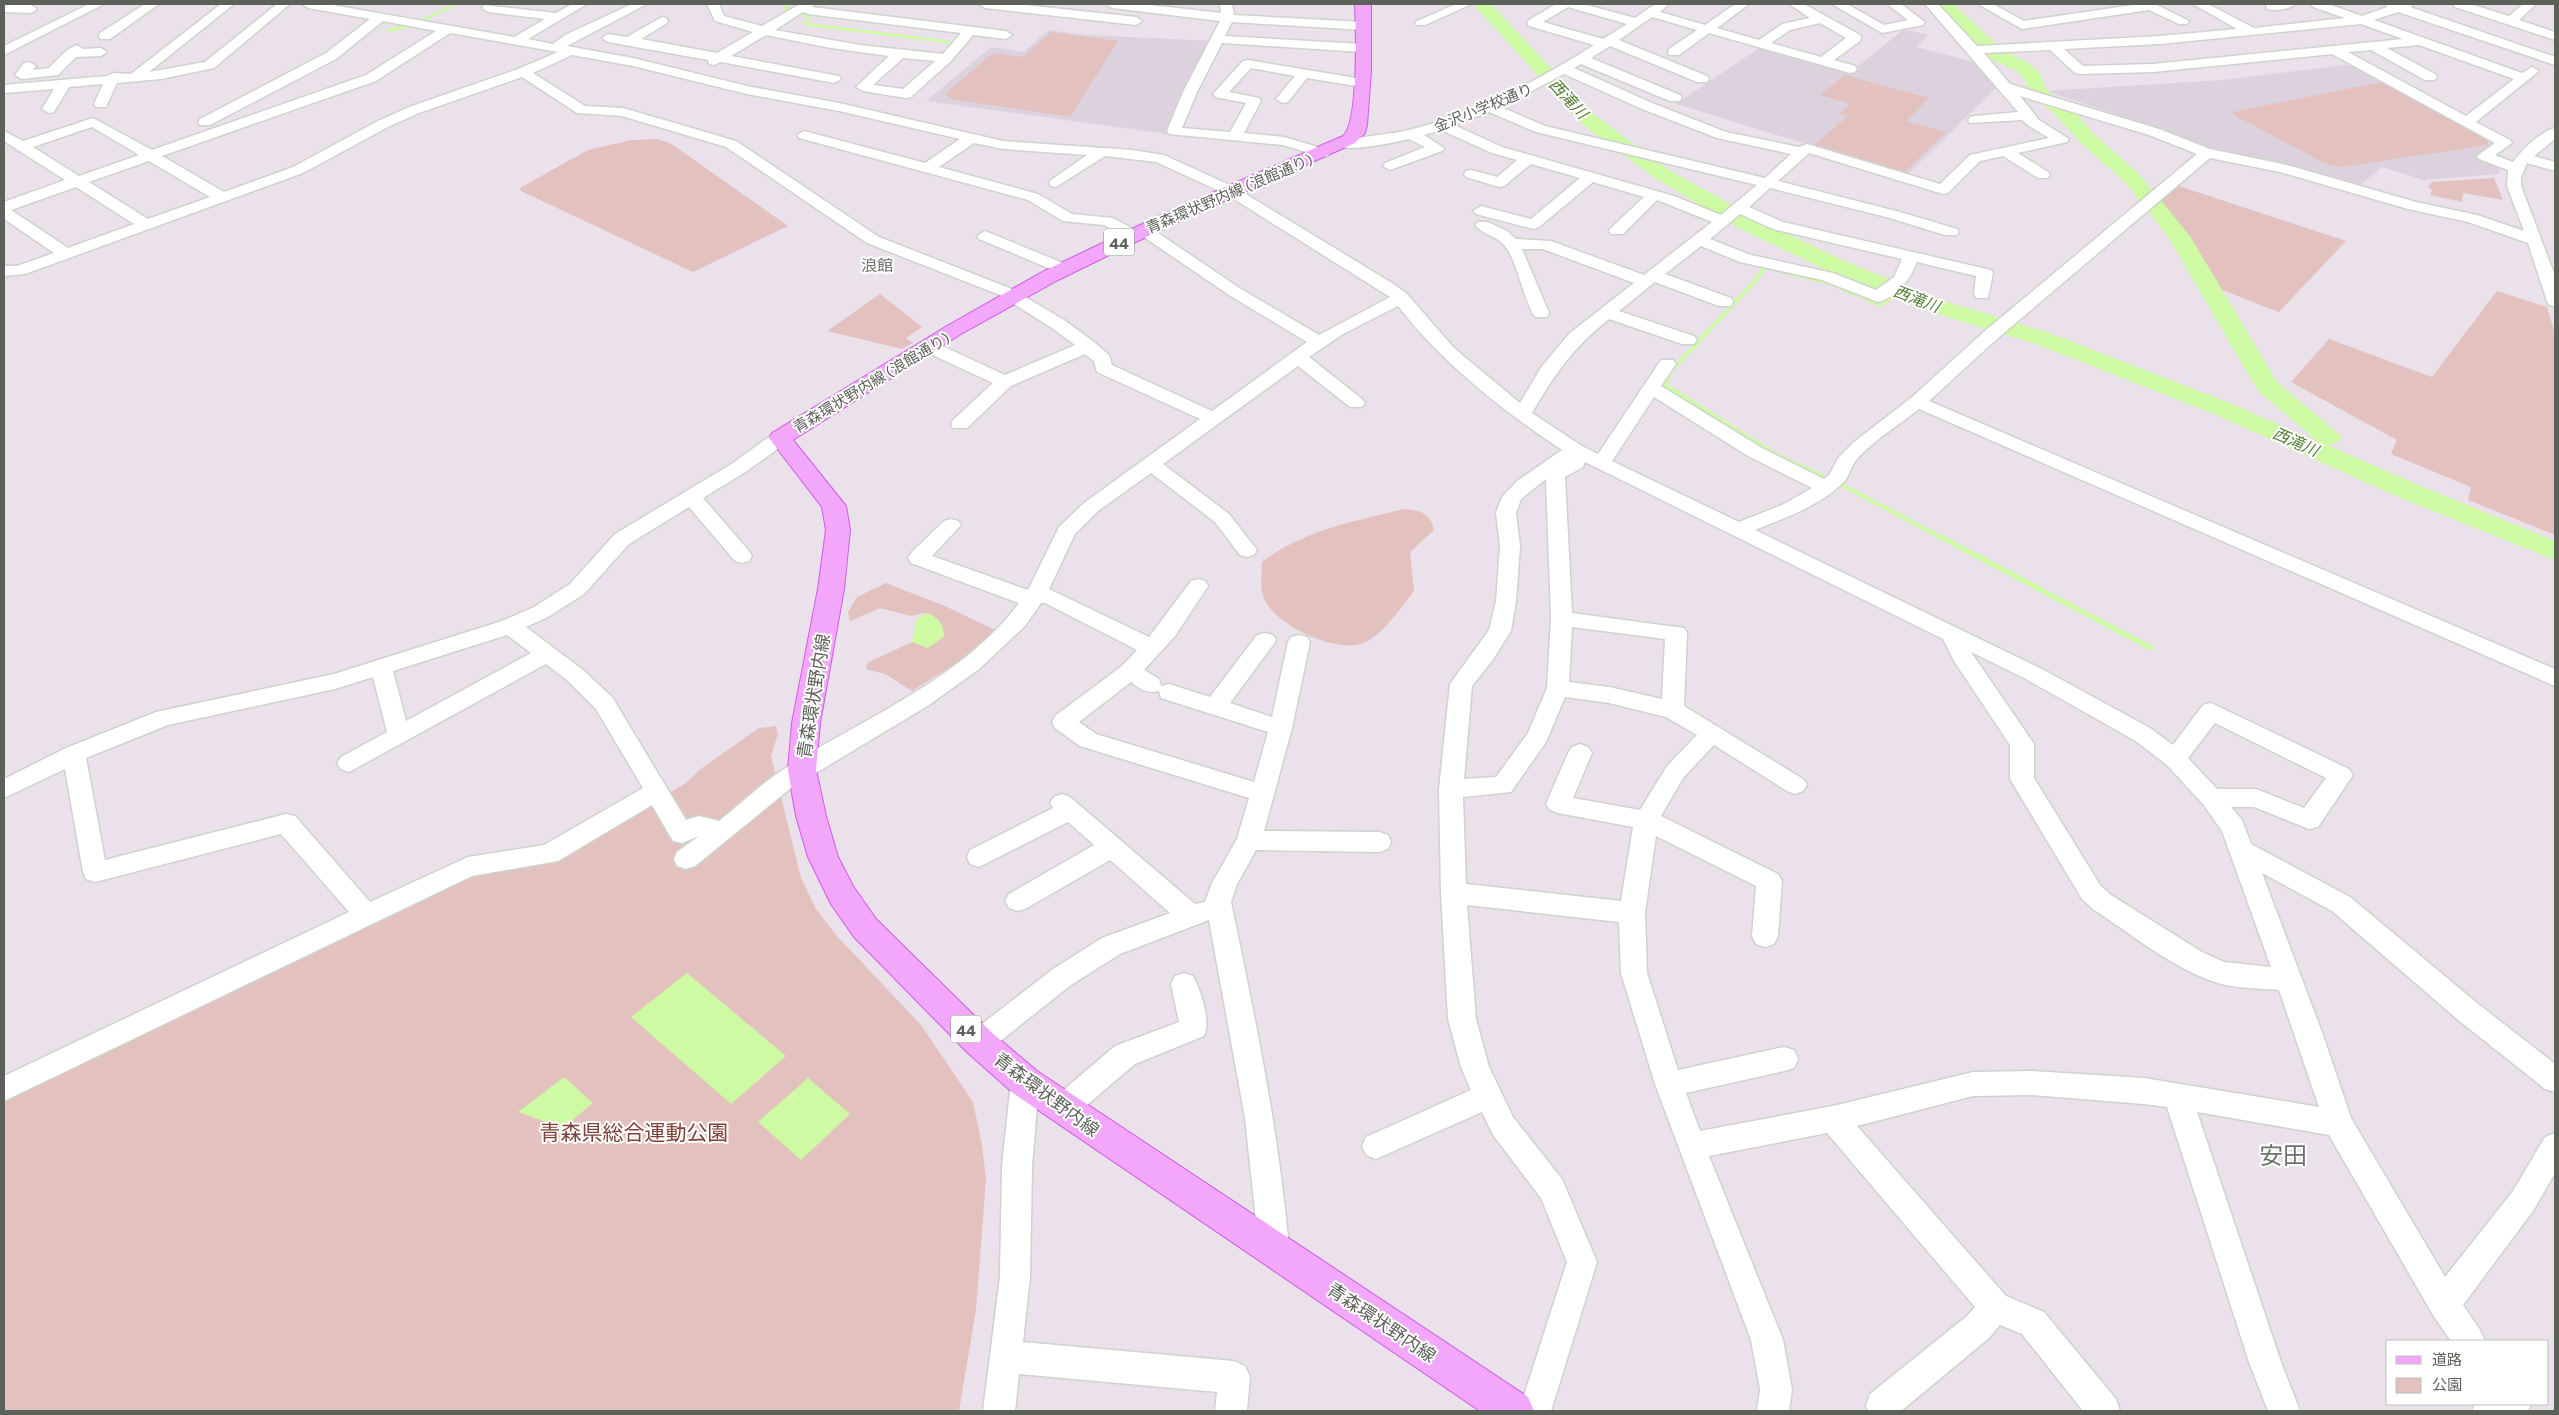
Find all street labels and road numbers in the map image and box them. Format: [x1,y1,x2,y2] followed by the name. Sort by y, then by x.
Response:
[1431,79,1535,135] street label: 金沢小学校通り
[1143,150,1315,236] street label: 青森環状野内線 (浪館通り)
[1104,228,1134,256] road number: 44
[789,328,953,436] street label: 青森環状野内線 (浪館通り)
[792,632,834,760] street label: 青森環状野内線
[951,1016,981,1042] road number: 44
[990,1047,1104,1141] street label: 青森環状野内線
[1324,1278,1440,1366] street label: 青森環状野内線

